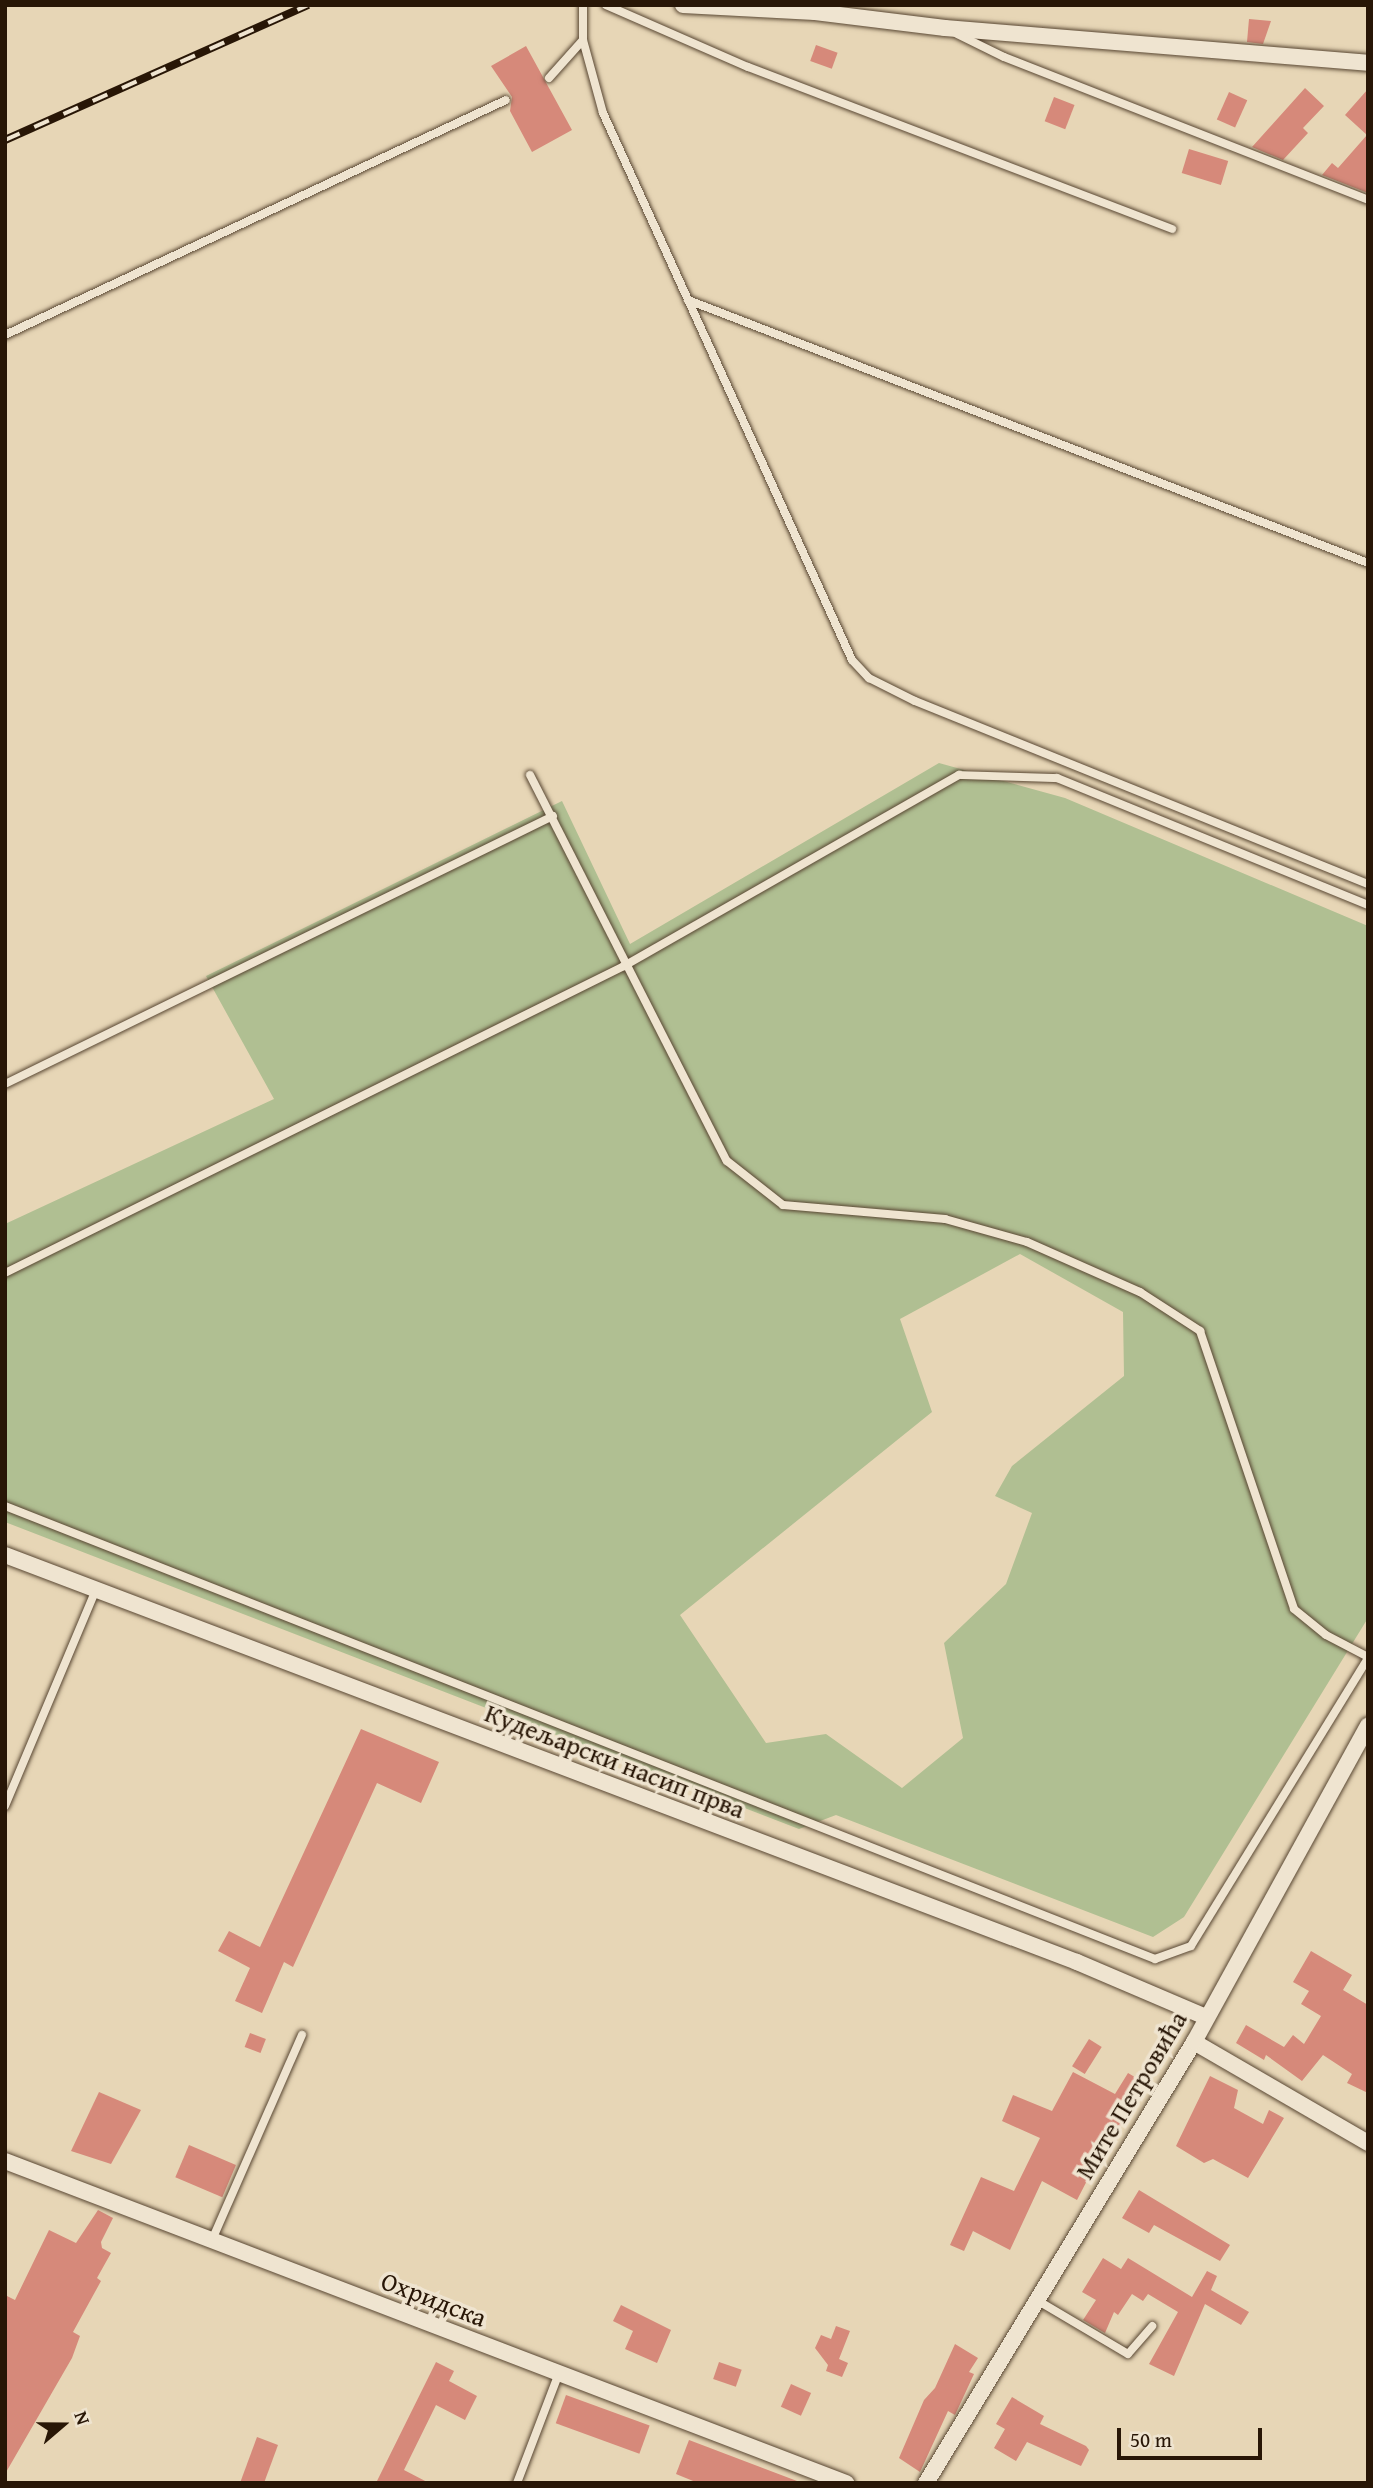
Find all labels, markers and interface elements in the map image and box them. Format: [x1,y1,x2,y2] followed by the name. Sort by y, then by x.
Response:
[481,1697,749,1825] street label: Кудељарски насип прва
[1069,2005,1193,2185] street label: Мите Петровића
[377,2265,491,2333] street label: Охридска
[28,2390,98,2460] north arrow
[67,2407,98,2429] text: N
[1121,2414,1266,2458] scale bar
[1130,2424,1172,2455] text: 50 m

